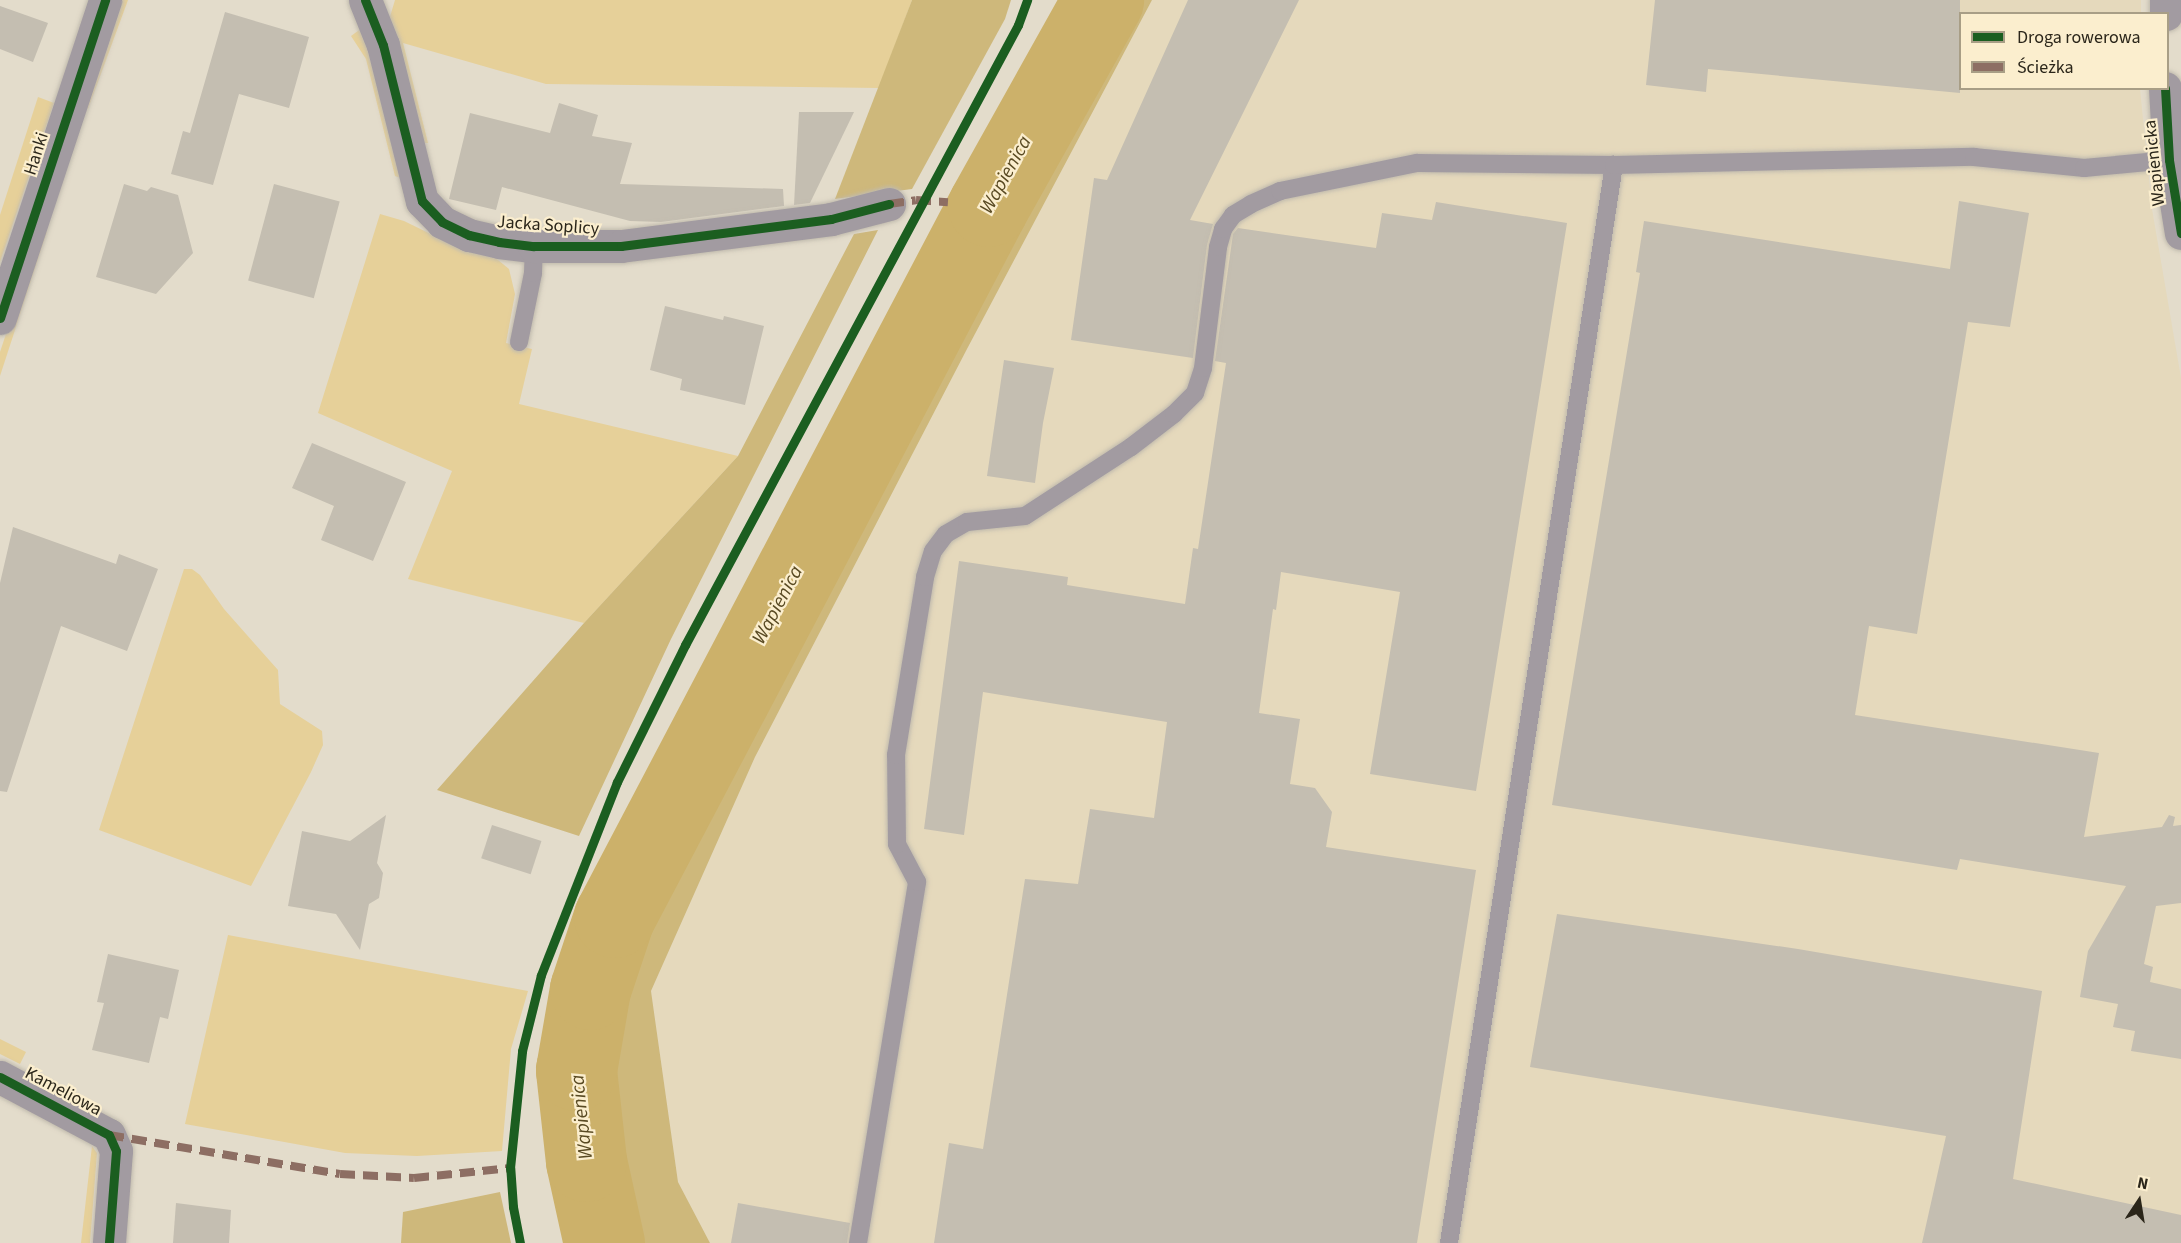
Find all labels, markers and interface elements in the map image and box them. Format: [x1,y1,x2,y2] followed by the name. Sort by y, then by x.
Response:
[1959,12,2169,90] legend
[2017,25,2141,50] text: Droga rowerowa
[2017,55,2074,80] text: Ścieżka
[2140,119,2170,207] street label: Wapienicka
[20,130,54,178] street label: Hanki
[975,132,1037,218] water label: Wapienica
[496,212,600,240] street label: Jacka Soplicy
[747,562,809,648] water label: Wapienica
[21,1063,105,1121] street label: Kameliowa
[566,1073,598,1161] water label: Wapienica
[2109,1171,2169,1231] north arrow
[2135,1172,2150,1195] text: N

